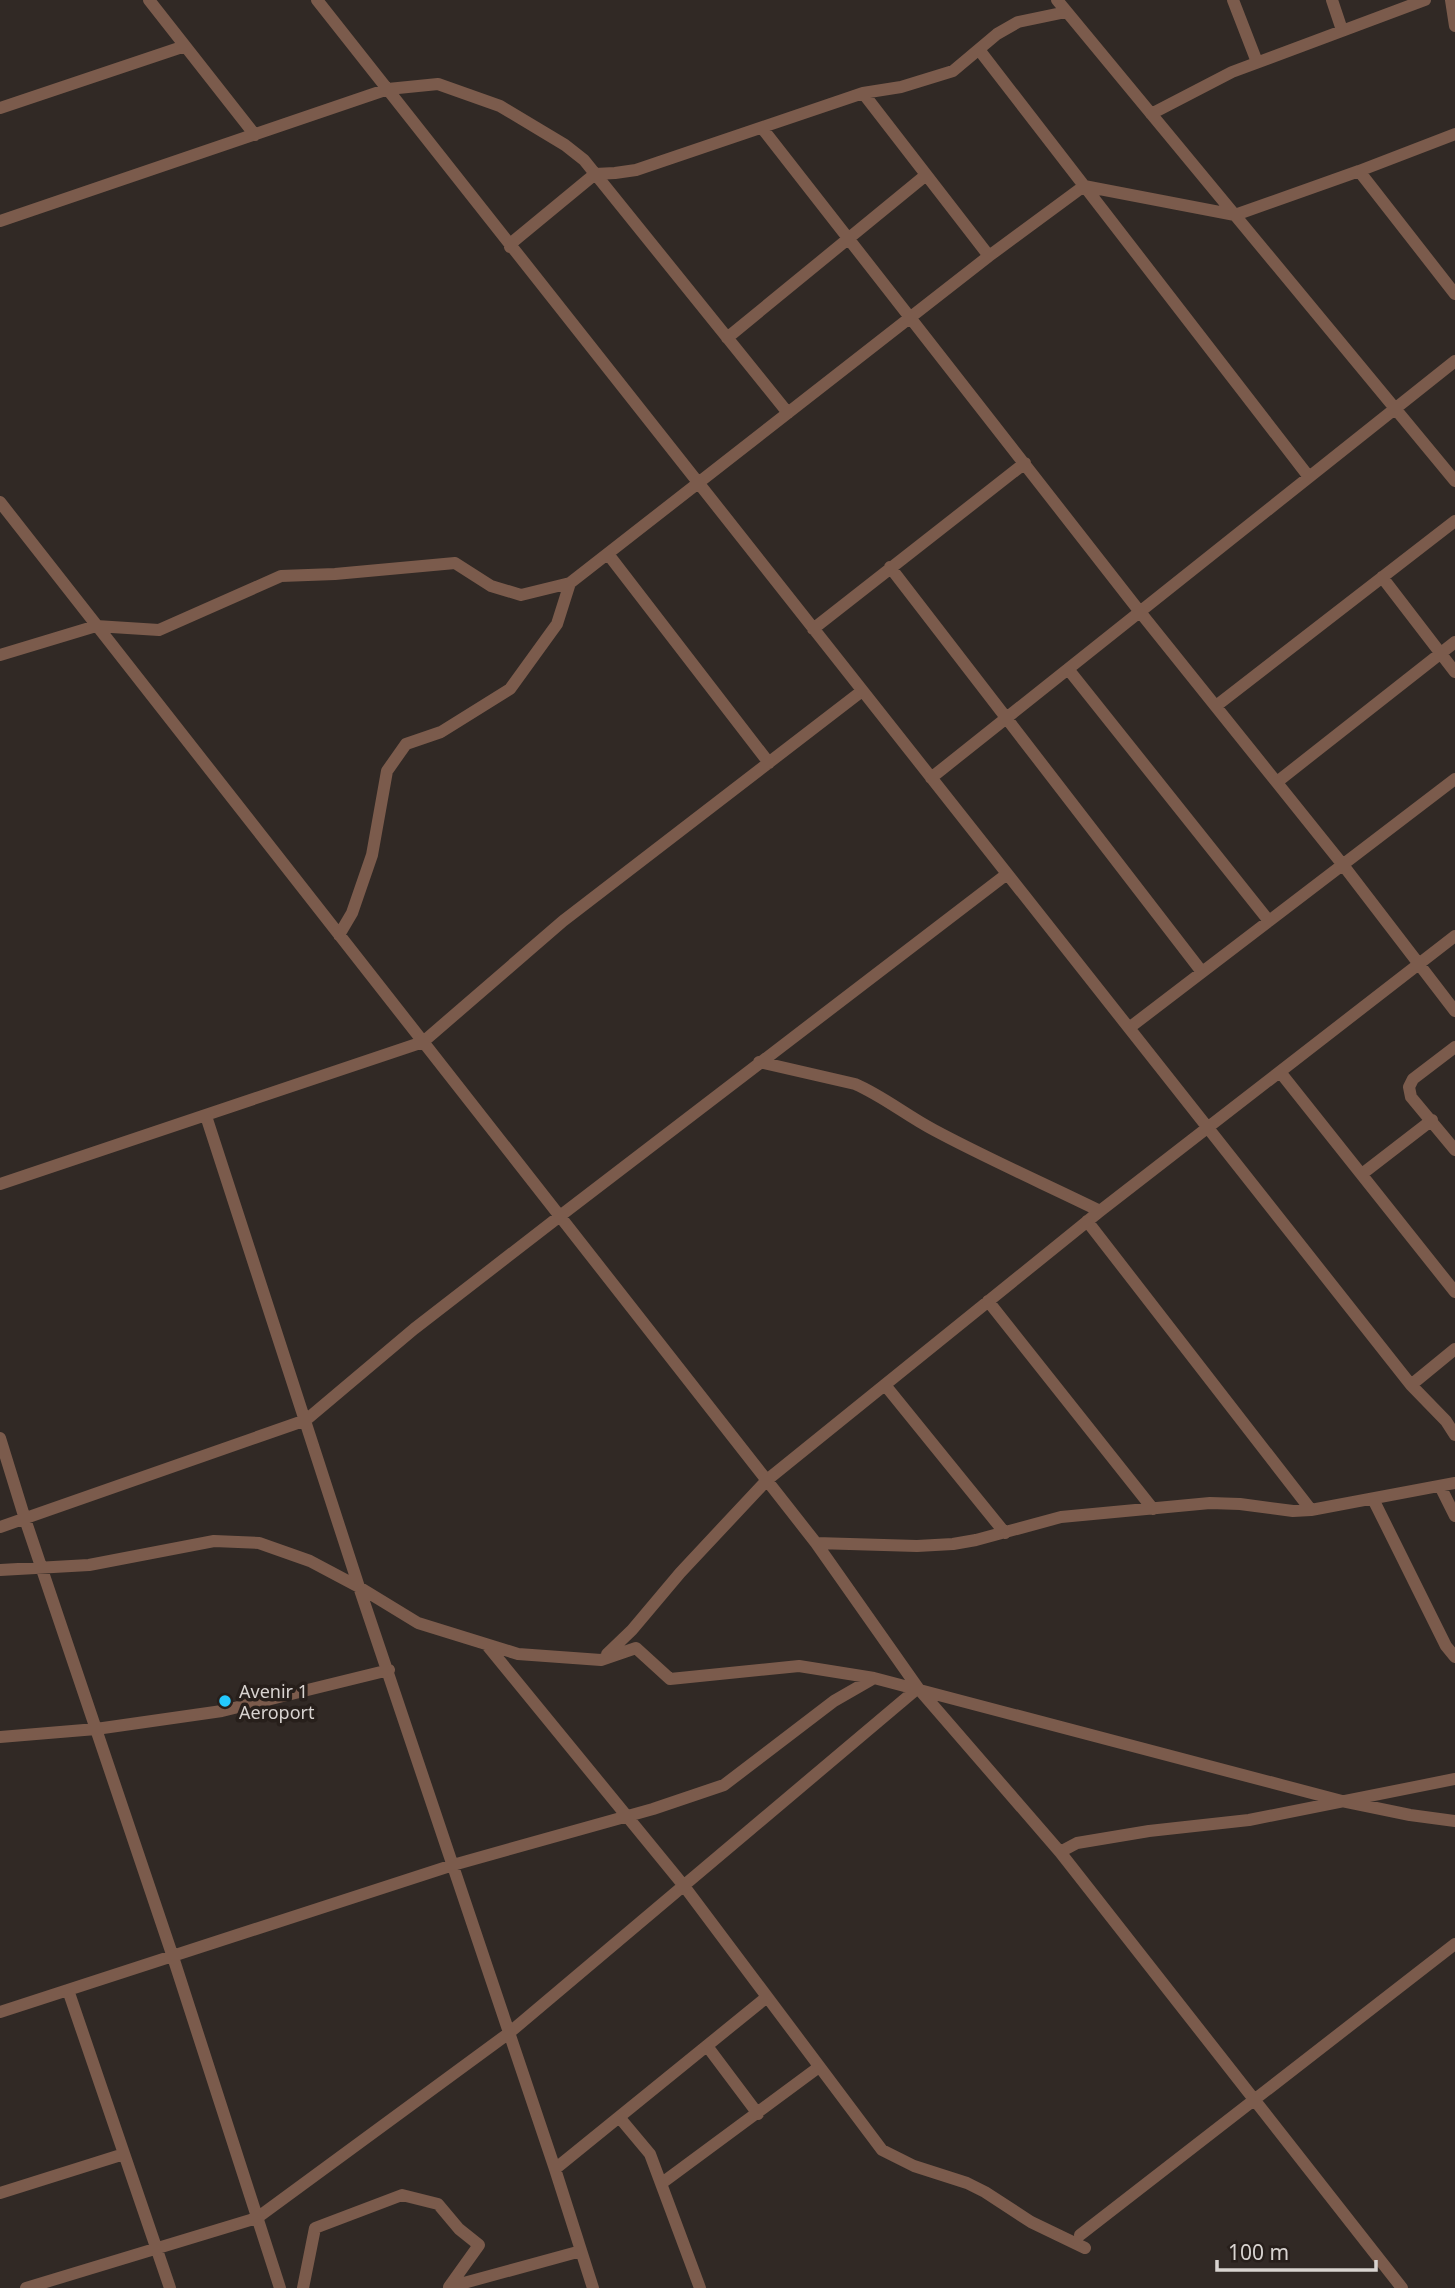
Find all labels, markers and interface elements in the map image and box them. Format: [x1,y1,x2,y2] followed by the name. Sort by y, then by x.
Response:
[239,1679,315,1724] place label: Avenir 1 Aeroport
[217,1693,233,1709] marker: Avenir 1 Aeroport
[1217,2228,1376,2272] scale bar
[1228,2238,1289,2266] text: 100 m

